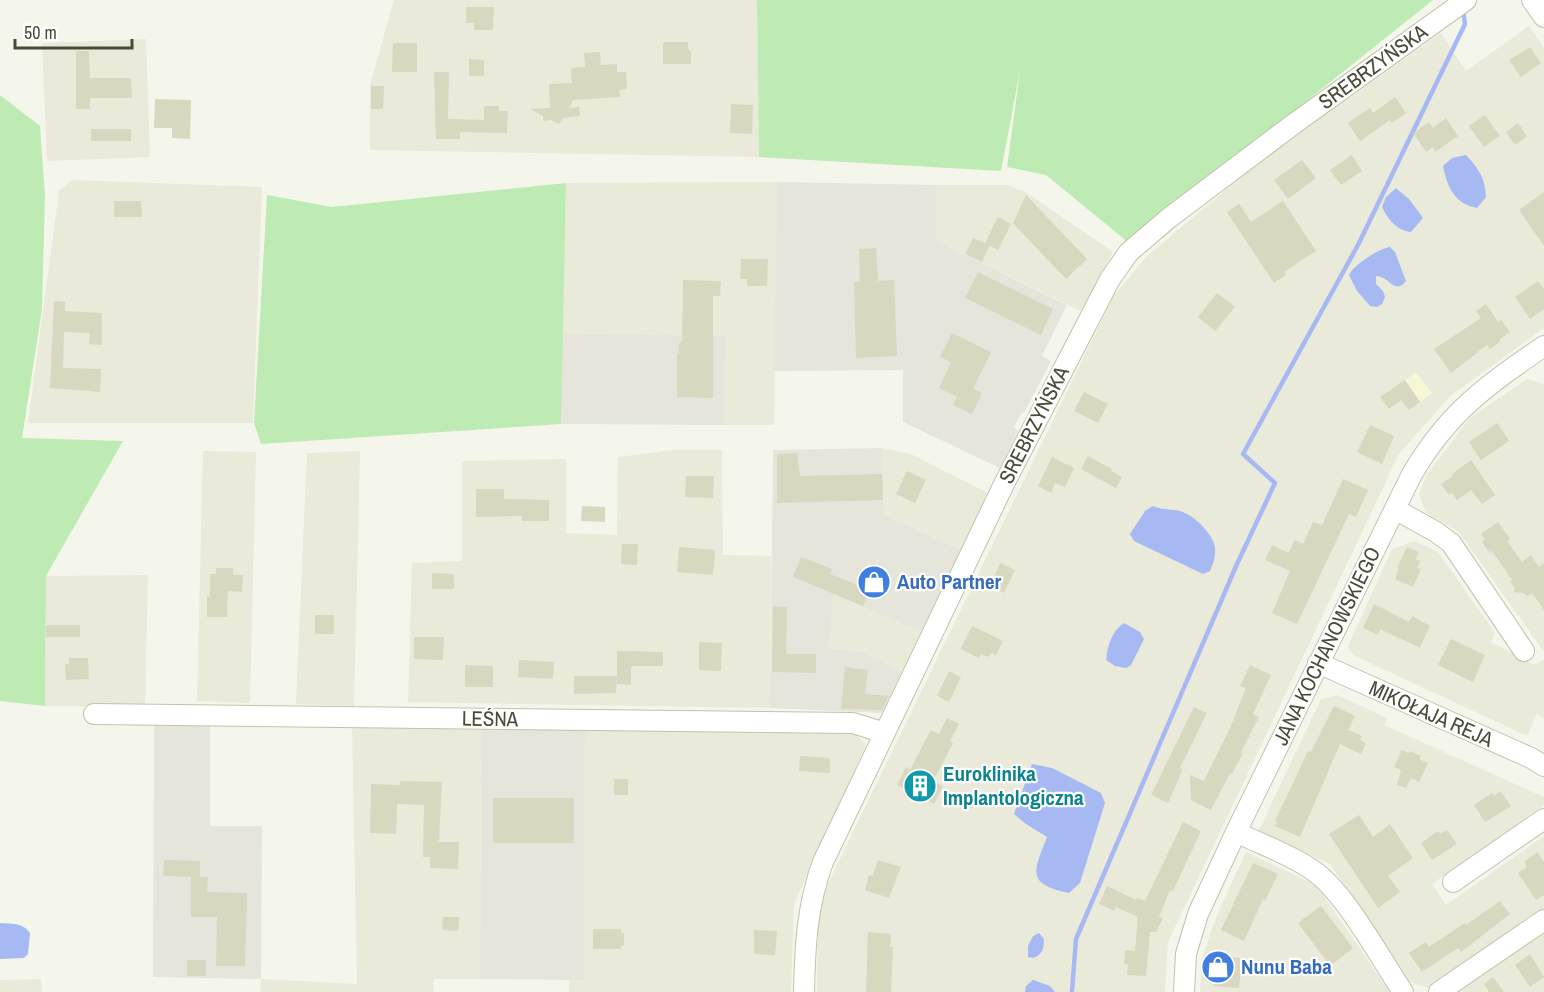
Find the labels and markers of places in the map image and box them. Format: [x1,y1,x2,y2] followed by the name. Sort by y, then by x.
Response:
[856,564,892,600] shop icon: Auto Partner
[897,567,1002,596] place label: Auto Partner
[943,759,1084,812] place label: Euroklinika Implantologiczna
[902,768,938,804] building icon: Euroklinika Implantologiczna
[1200,949,1236,985] shop icon: Nunu Baba
[1241,952,1332,981] place label: Nunu Baba

